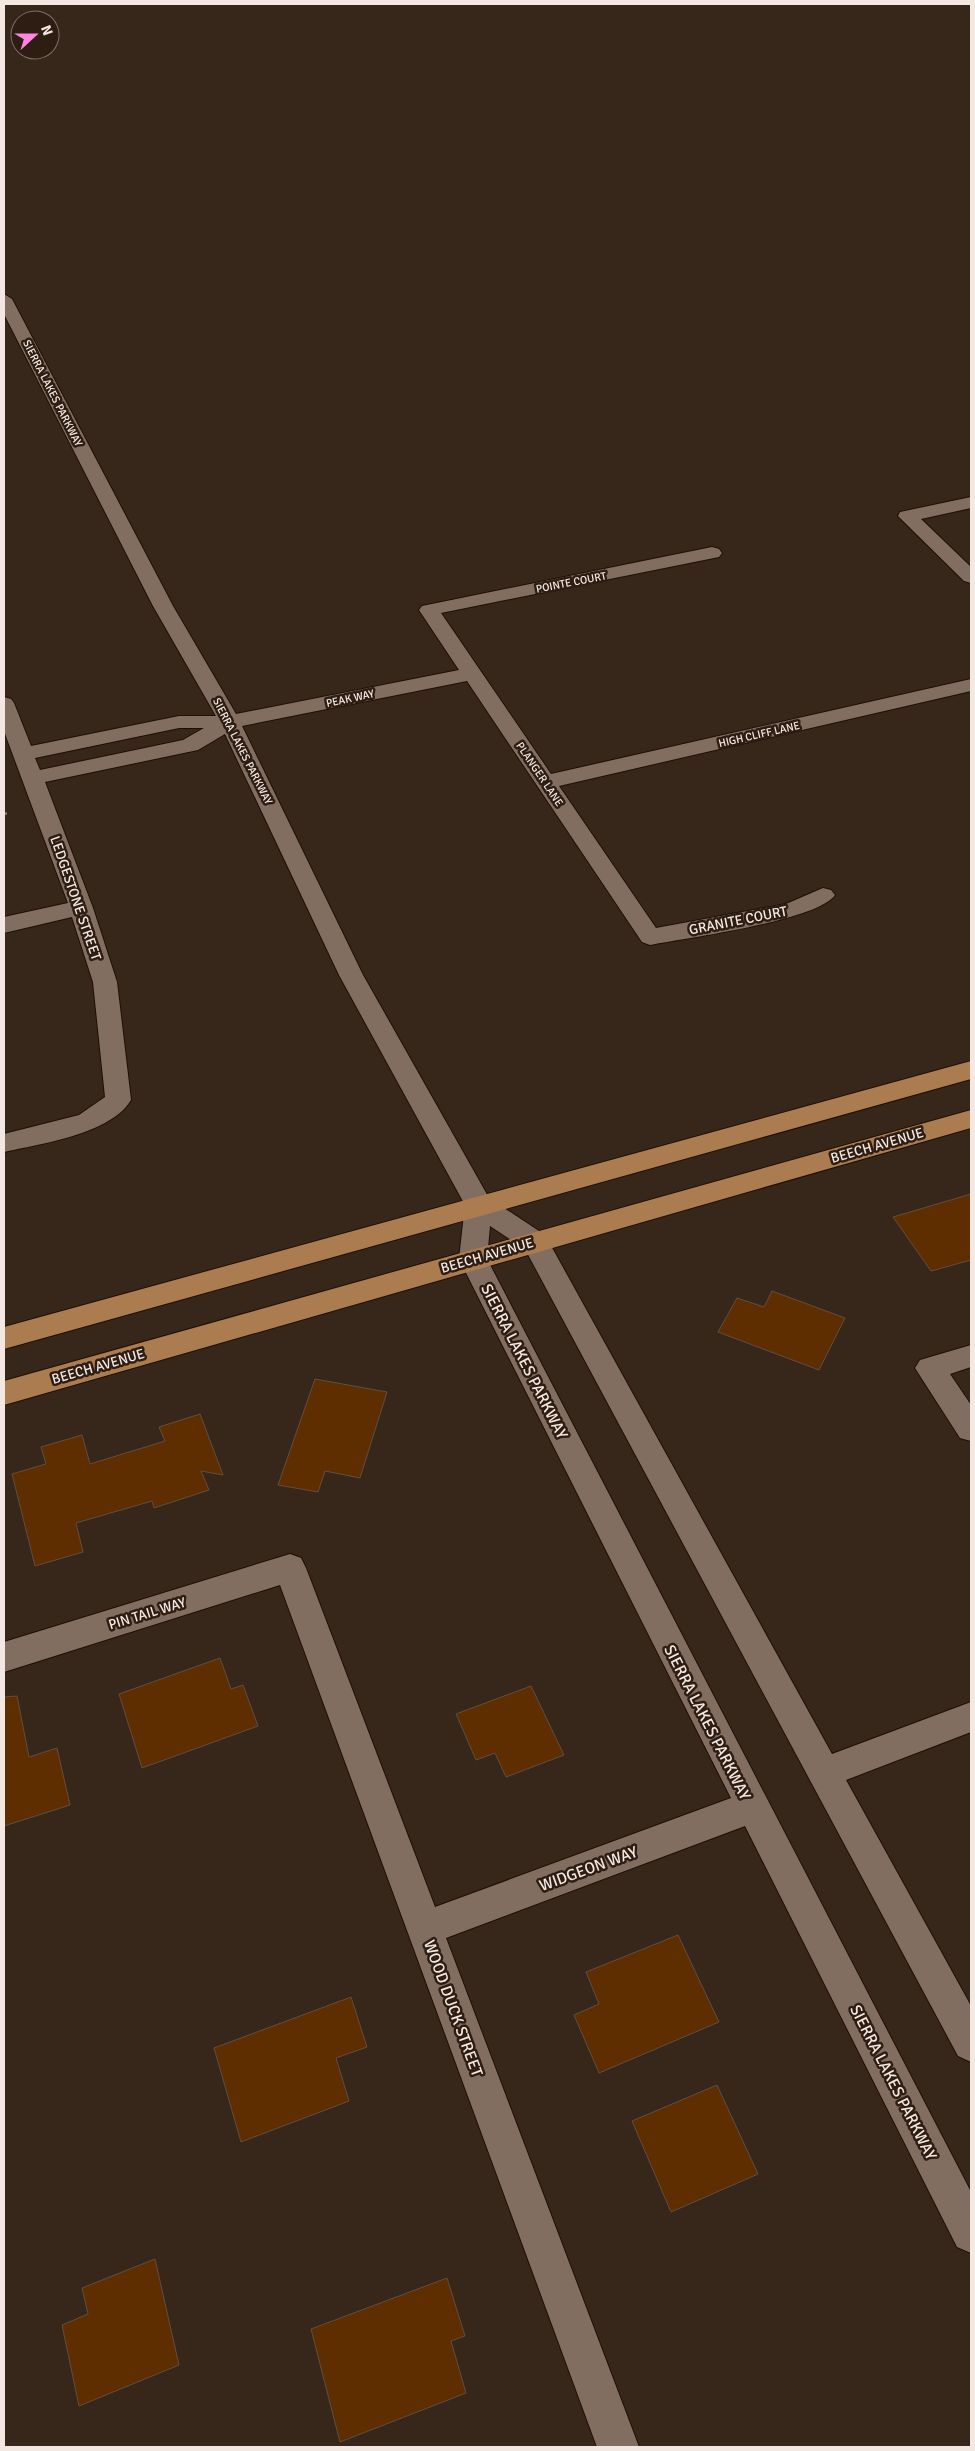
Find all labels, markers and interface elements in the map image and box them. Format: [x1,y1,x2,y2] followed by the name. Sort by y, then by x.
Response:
[10,10,60,60] north arrow
[37,23,56,38] text: N
[20,338,85,449] street label: SIERRA LAKES PARKWAY
[535,569,608,596] street label: POINTE COURT
[325,687,376,710] street label: PEAK WAY
[210,696,275,807] street label: SIERRA LAKES PARKWAY
[717,719,801,750] street label: HIGH CLIFF LANE
[513,740,566,809] street label: PLANGER LANE
[46,834,105,963] street label: LEDGESTONE STREET
[688,903,789,938] street label: GRANITE COURT
[829,1124,926,1167] street label: BEECH AVENUE
[439,1234,536,1277] street label: BEECH AVENUE
[476,1281,572,1442] street label: SIERRA LAKES PARKWAY
[50,1345,147,1388] street label: BEECH AVENUE
[106,1594,188,1633] street label: PIN TAIL WAY
[659,1642,755,1803] street label: SIERRA LAKES PARKWAY
[537,1842,640,1896] street label: WIDGEON WAY
[419,1937,487,2080] street label: WOOD DUCK STREET
[845,2002,941,2163] street label: SIERRA LAKES PARKWAY

